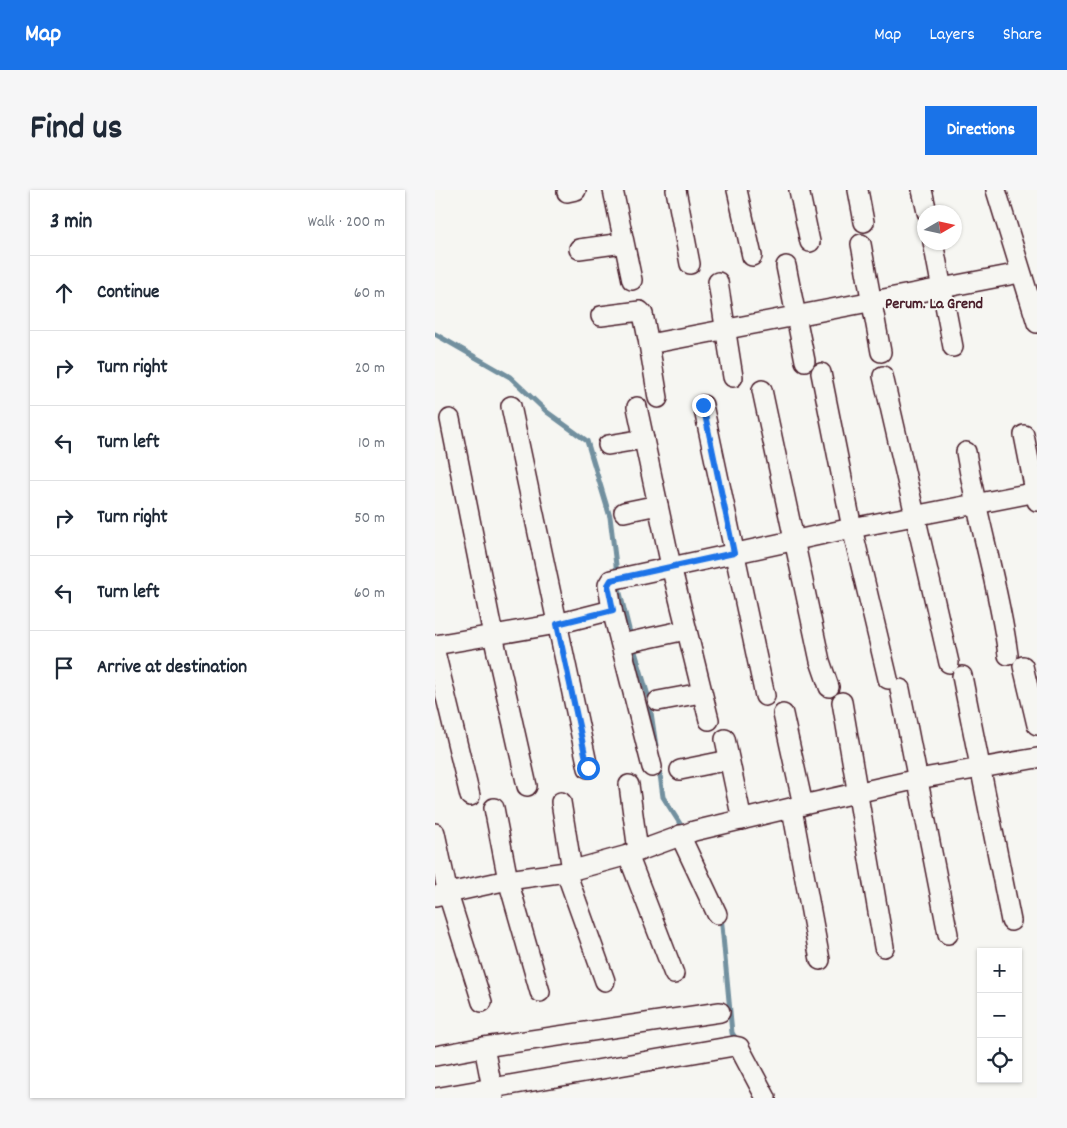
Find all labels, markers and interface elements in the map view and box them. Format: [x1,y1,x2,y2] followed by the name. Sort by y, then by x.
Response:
[25,18,61,52] text: Map
[874,23,901,48] text: Map
[929,23,975,48] text: Layers
[1003,23,1042,48] text: Share
[30,105,122,155] text: Find us
[925,106,1037,155] button: Directions
[917,205,962,250] north arrow
[50,208,92,238] text: 3 min
[308,211,385,234] text: Walk · 200 m
[50,279,78,307] icon: ahead
[97,280,159,307] text: Continue
[354,282,385,305] text: 60 m
[885,293,983,316] district label: Perum. La Grend
[50,354,78,382] icon: right
[97,355,168,382] text: Turn right
[355,357,385,380] text: 20 m
[692,394,715,417] route end
[50,429,78,457] icon: left
[97,430,160,457] text: Turn left
[358,432,385,455] text: 10 m
[50,504,78,532] icon: right
[97,505,168,532] text: Turn right
[354,507,385,530] text: 50 m
[50,579,78,607] icon: left
[97,580,160,607] text: Turn left
[354,582,385,605] text: 60 m
[50,654,78,682] icon: arrive
[97,655,247,682] text: Arrive at destination
[577,757,600,780] route start
[977,948,1022,1083] map controls
[977,948,1022,993] button: +
[977,993,1022,1038] button: −
[977,1038,1022,1083] button: locate

